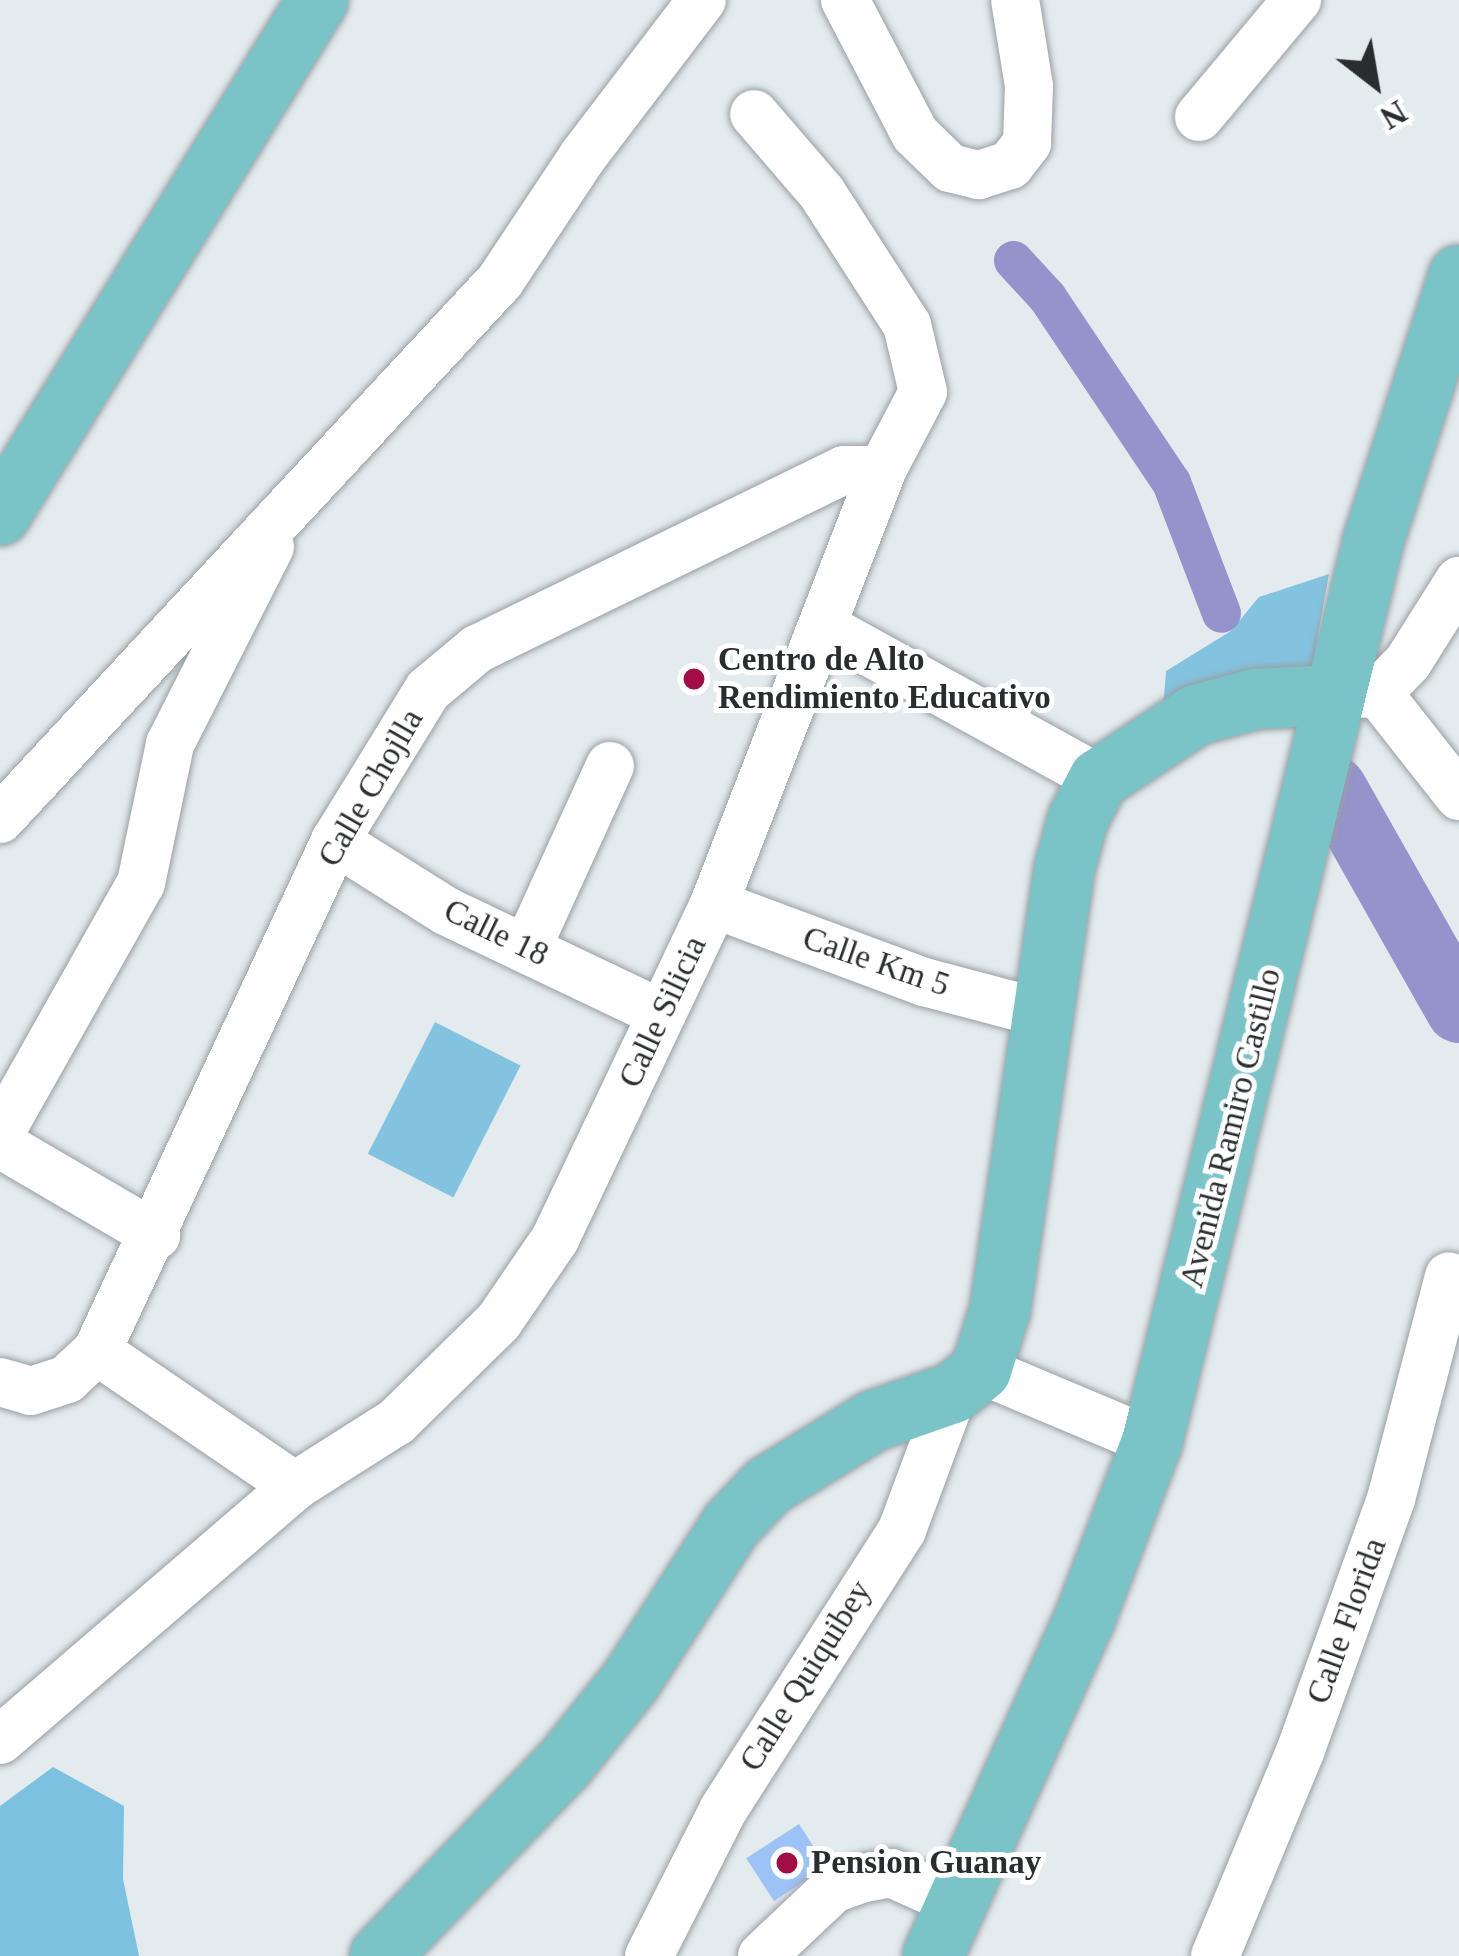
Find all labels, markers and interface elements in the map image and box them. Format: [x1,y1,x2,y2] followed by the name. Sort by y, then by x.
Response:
[1315,24,1435,144] north arrow
[1374,93,1413,136] text: N
[718,640,1051,718] place label: Centro de Alto Rendimiento Educativo
[681,666,707,692] marker: Centro de Alto Rendimiento Educativo
[310,702,432,874] street label: Calle Chojlla
[437,891,555,975] street label: Calle 18
[798,919,954,1005] street label: Calle Km 5
[611,930,715,1094] street label: Calle Silicia
[1172,964,1290,1292] street label: Avenida Ramiro Castillo
[1299,1533,1395,1709] street label: Calle Florida
[732,1573,880,1779] street label: Calle Quiquibey
[811,1843,1041,1883] place label: Pension Guanay
[774,1850,800,1876] marker: Pension Guanay

